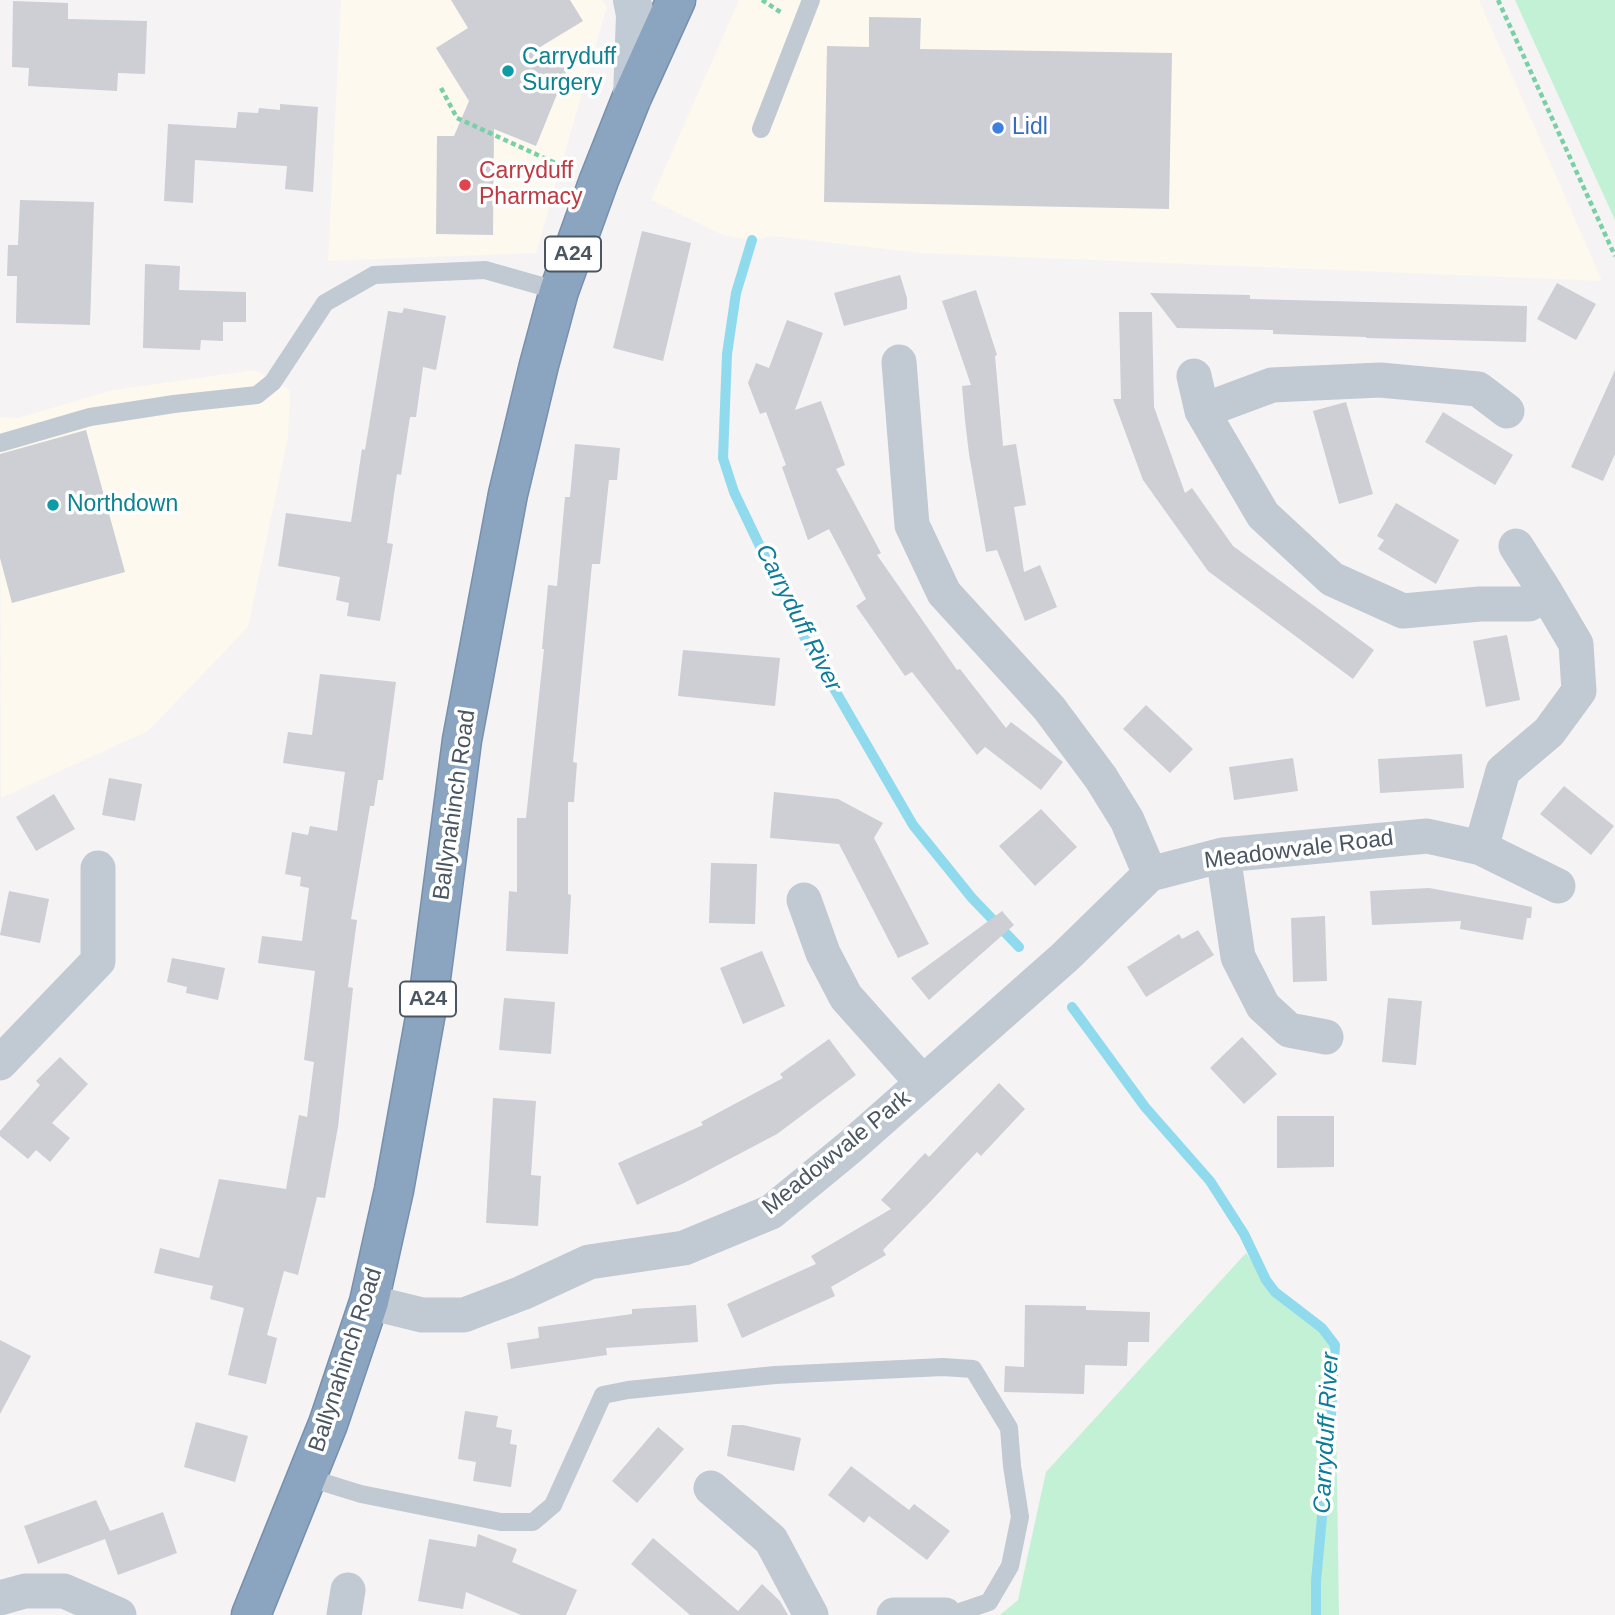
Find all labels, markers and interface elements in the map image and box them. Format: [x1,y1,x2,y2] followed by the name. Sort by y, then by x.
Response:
[522,44,616,98] place label: Carryduff Surgery
[500,63,516,79] marker: Carryduff Surgery
[1012,114,1048,142] place label: Lidl
[990,120,1006,136] marker: Lidl
[479,158,583,212] place label: Carryduff Pharmacy
[457,177,473,193] marker: Carryduff Pharmacy
[545,236,601,272] road number: A24
[67,491,178,519] place label: Northdown
[45,497,61,513] marker: Northdown
[749,540,847,696] water label: Carryduff River
[428,708,482,902] street label: Ballynahinch Road
[1203,825,1395,875] street label: Meadowvale Road
[400,982,456,1016] road number: A24
[757,1085,917,1221] street label: Meadowvale Park
[303,1265,389,1455] street label: Ballynahinch Road
[1308,1352,1346,1514] water label: Carryduff River

